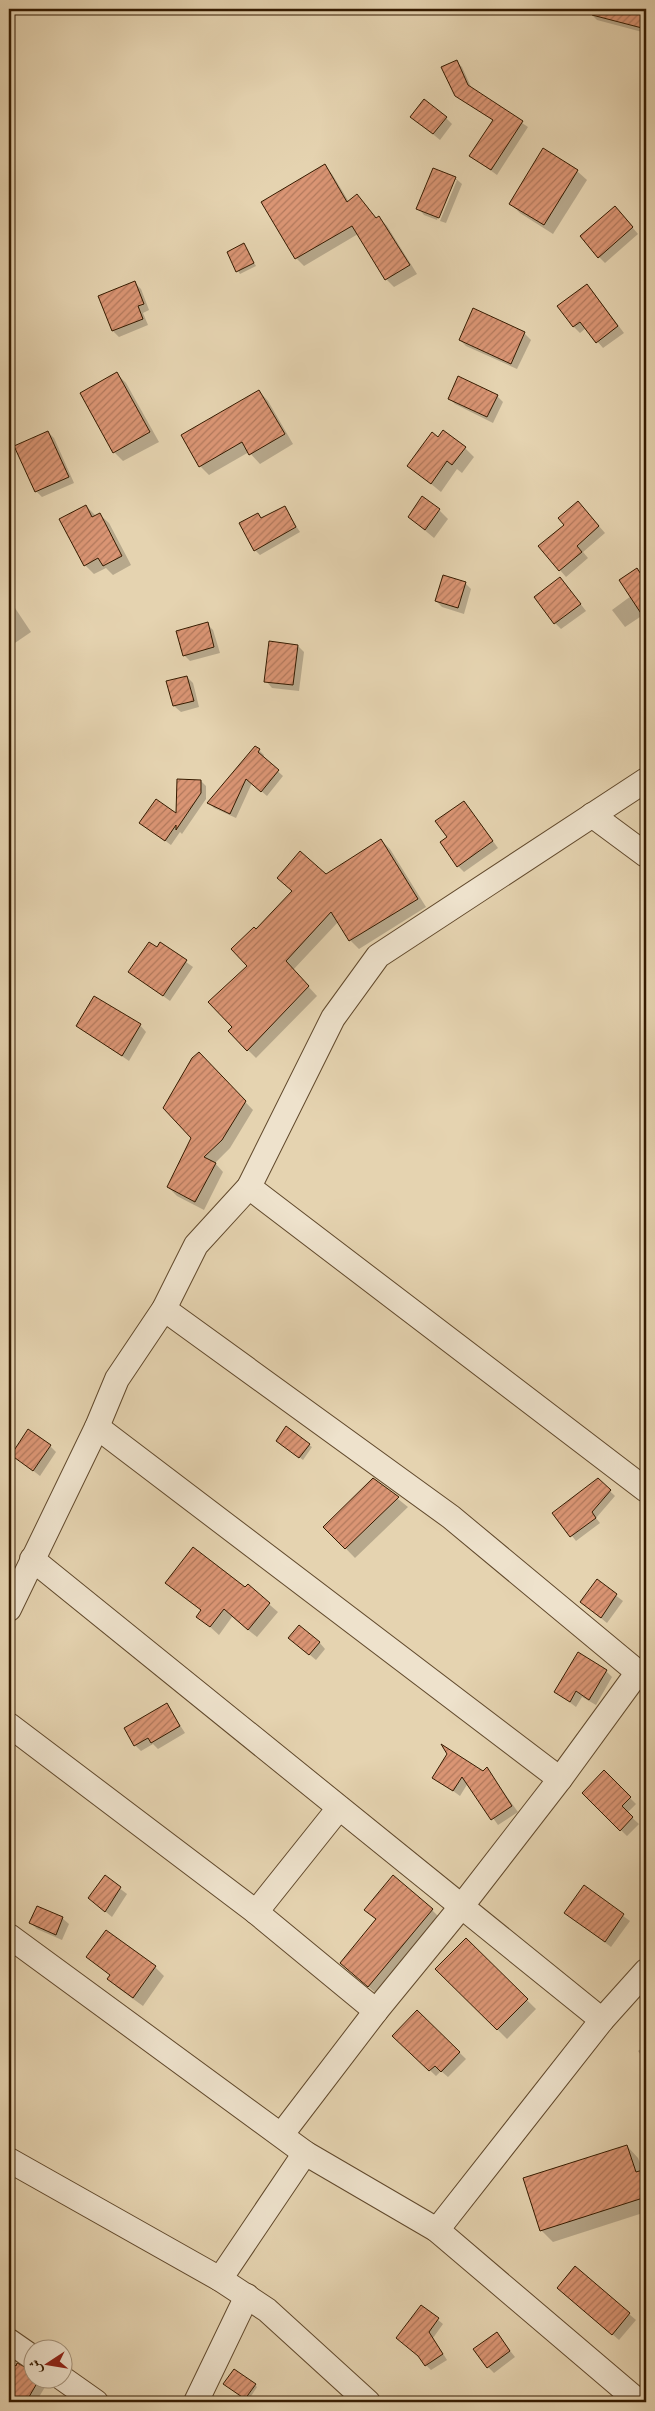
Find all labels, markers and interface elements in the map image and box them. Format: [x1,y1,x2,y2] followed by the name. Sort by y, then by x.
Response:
[22,2338,72,2388] north arrow
[26,2358,46,2375] text: ش

